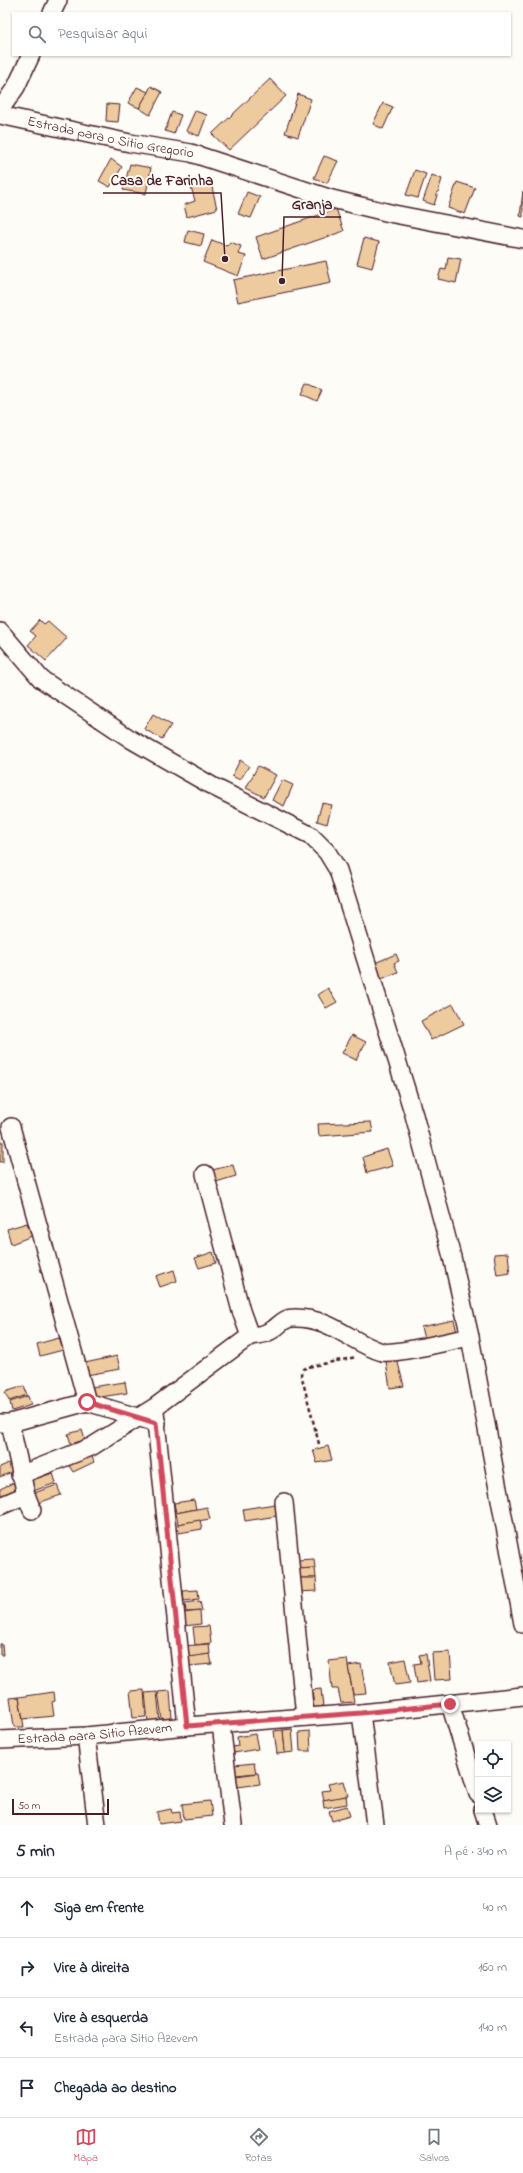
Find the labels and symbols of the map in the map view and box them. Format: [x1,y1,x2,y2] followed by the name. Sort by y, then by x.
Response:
[26,111,196,164] street label: Estrada para o Sitio Gregorio
[103,166,221,193] callout: Casa de Farinha
[111,170,213,192] text: Casa de Farinha
[284,190,341,217] callout: Granja
[292,194,332,216] text: Granja
[78,1393,96,1411] route start
[441,1695,459,1713] route end
[17,1717,173,1750] street label: Estrada para Sitio Azevem
[12,1797,109,1816] scale bar

